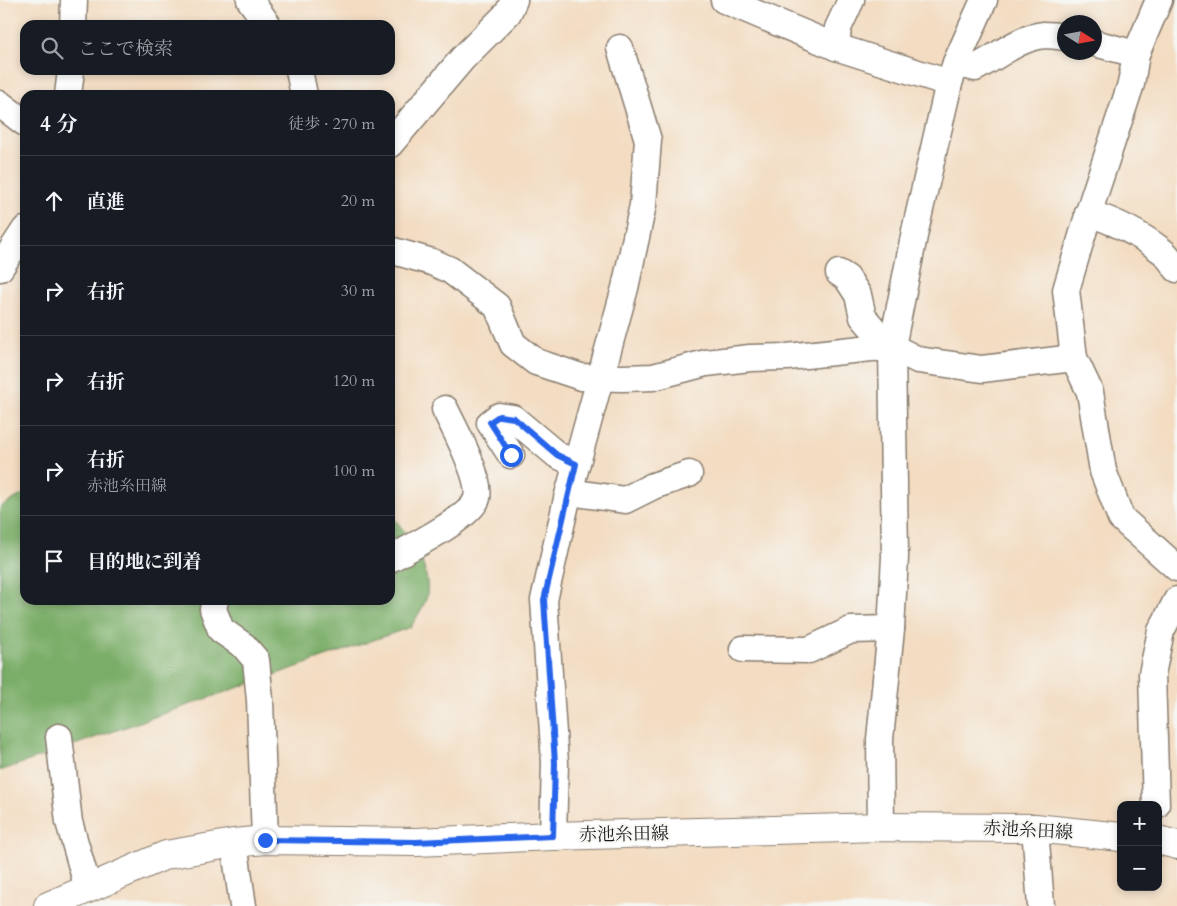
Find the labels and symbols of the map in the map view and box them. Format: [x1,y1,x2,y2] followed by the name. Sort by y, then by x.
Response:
[1057,15,1102,60] north arrow
[500,444,523,467] route start
[982,816,1074,845] street label: 赤池糸田線
[579,821,669,848] street label: 赤池糸田線
[254,829,277,852] route end

